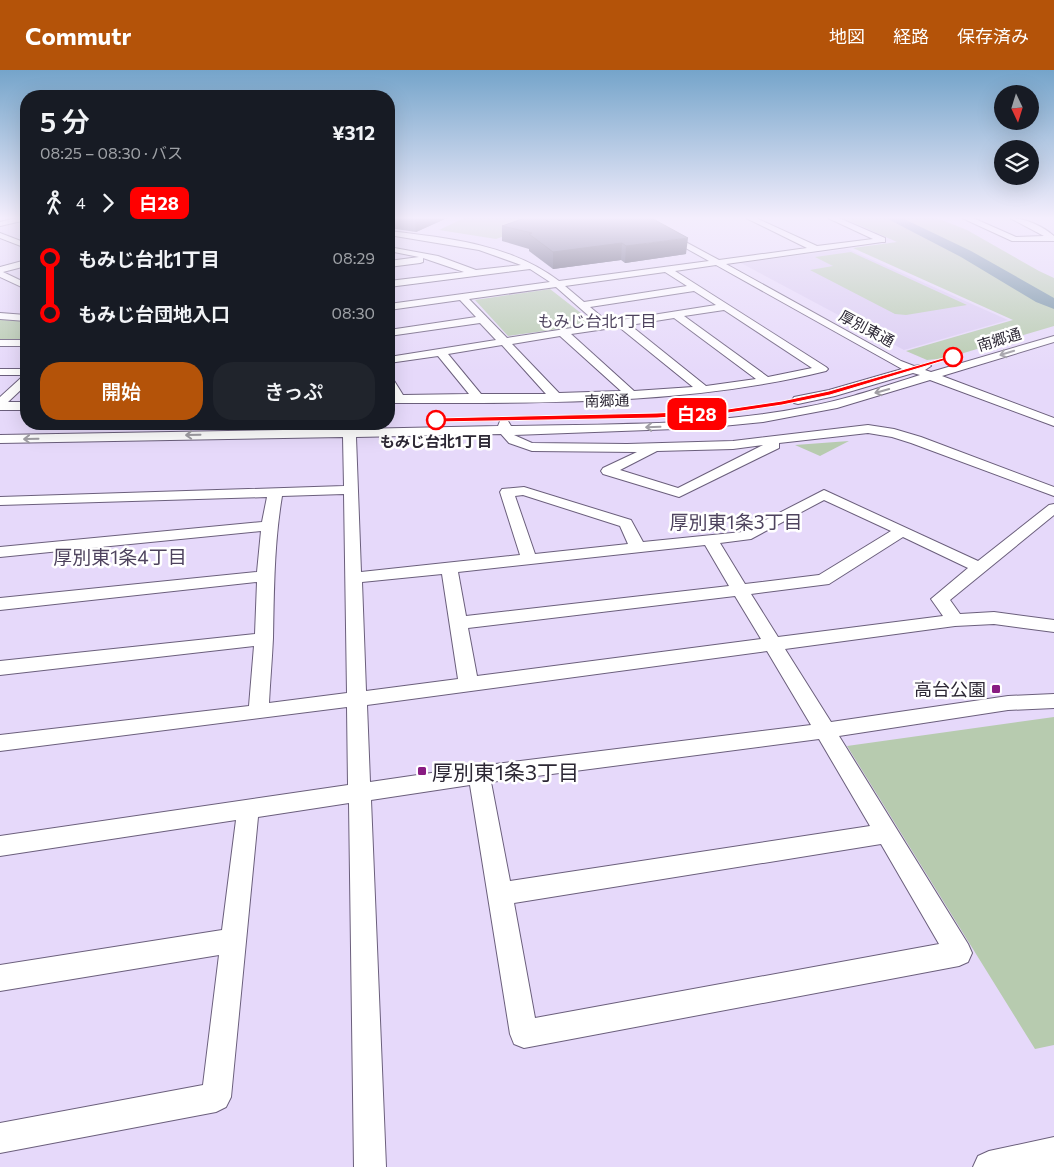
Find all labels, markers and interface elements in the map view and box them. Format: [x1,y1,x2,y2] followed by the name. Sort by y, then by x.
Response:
[25,21,131,50] text: Commutr
[829,25,865,47] text: 地図
[893,25,929,47] text: 経路
[957,25,1029,47] text: 保存済み
[994,85,1039,130] north arrow
[994,85,1039,185] map controls
[40,104,90,138] text: 5 分
[332,121,375,144] text: ¥312
[994,140,1039,185] button: layers
[40,143,183,162] text: 08:25 – 08:30 · バス
[40,189,68,217] icon: walk
[94,189,122,217] icon: forward
[140,192,179,214] text: 白28
[76,193,86,212] text: 4
[78,247,220,270] text: もみじ台北1丁目
[333,248,375,267] text: 08:29
[78,302,230,325] text: もみじ台団地入口
[332,303,375,322] text: 08:30
[836,306,898,350] street label: 厚別東通
[538,311,656,330] district label: もみじ台北1丁目
[975,324,1023,354] street label: 南郷通
[943,347,963,367] unlabelled marker
[1000,349,1016,358] one-way arrow
[40,362,203,420] button: 開始
[213,362,375,420] button: きっぷ
[875,386,891,396] one-way arrow
[584,391,630,409] street label: 南郷通
[668,398,726,430] line badge: 白28
[677,403,717,425] text: 白28
[426,410,446,430] marker: もみじ台北1丁目
[646,422,662,431] one-way arrow
[186,431,202,440] one-way arrow
[380,432,492,450] place label: もみじ台北1丁目
[23,434,39,443] one-way arrow
[670,510,802,533] district label: 厚別東1条3丁目
[53,545,187,568] district label: 厚別東1条4丁目
[914,678,986,700] place label: 高台公園
[990,683,1002,695] marker: 高台公園
[432,759,579,784] place label: 厚別東1条3丁目
[416,765,428,777] marker: 厚別東1条3丁目

